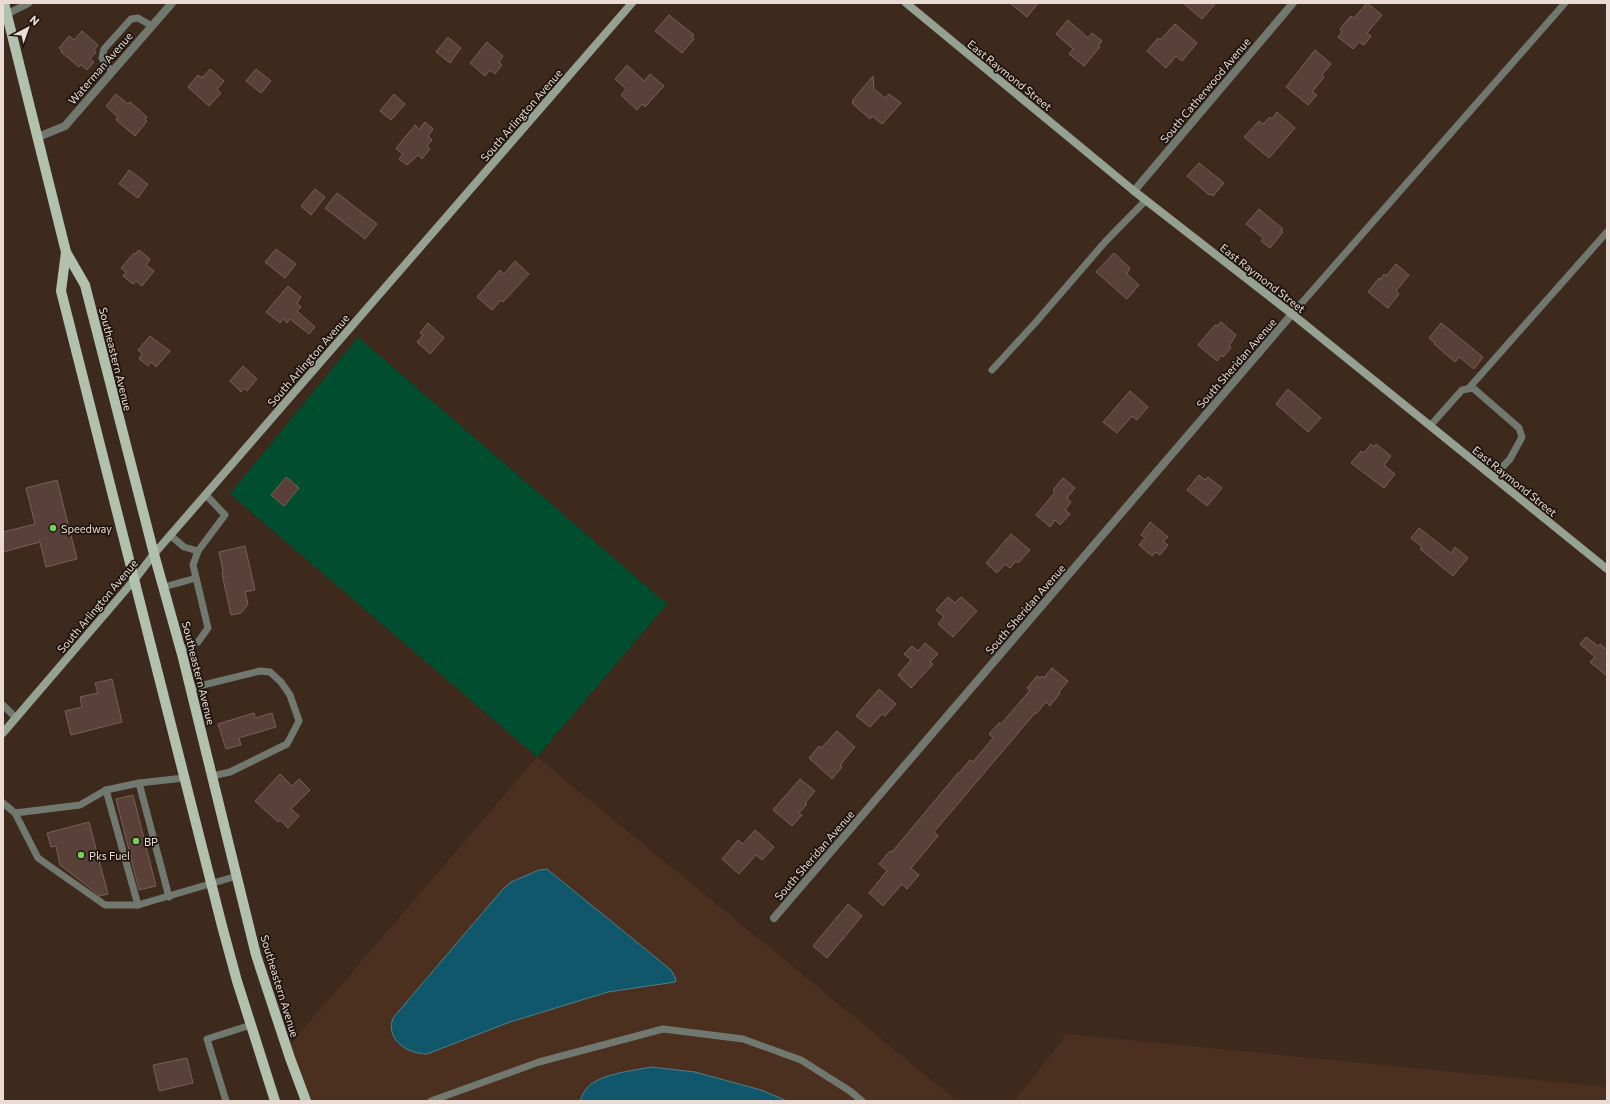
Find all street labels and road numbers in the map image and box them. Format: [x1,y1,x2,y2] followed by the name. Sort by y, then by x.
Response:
[65,29,135,107] street label: Waterman Avenue
[1157,35,1253,145] street label: South Catherwood Avenue
[965,37,1055,113] street label: East Raymond Street
[477,66,565,164] street label: South Arlington Avenue
[1218,241,1309,316] street label: East Raymond Street
[97,306,135,412] street label: Southeastern Avenue
[264,311,352,409] street label: South Arlington Avenue
[1193,315,1279,411] street label: South Sheridan Avenue
[1470,443,1560,519] street label: East Raymond Street
[54,556,140,655] street label: South Arlington Avenue
[982,561,1068,657] street label: South Sheridan Avenue
[180,620,218,726] street label: Southeastern Avenue
[771,807,857,903] street label: South Sheridan Avenue
[258,933,302,1039] street label: Southeastern Avenue

